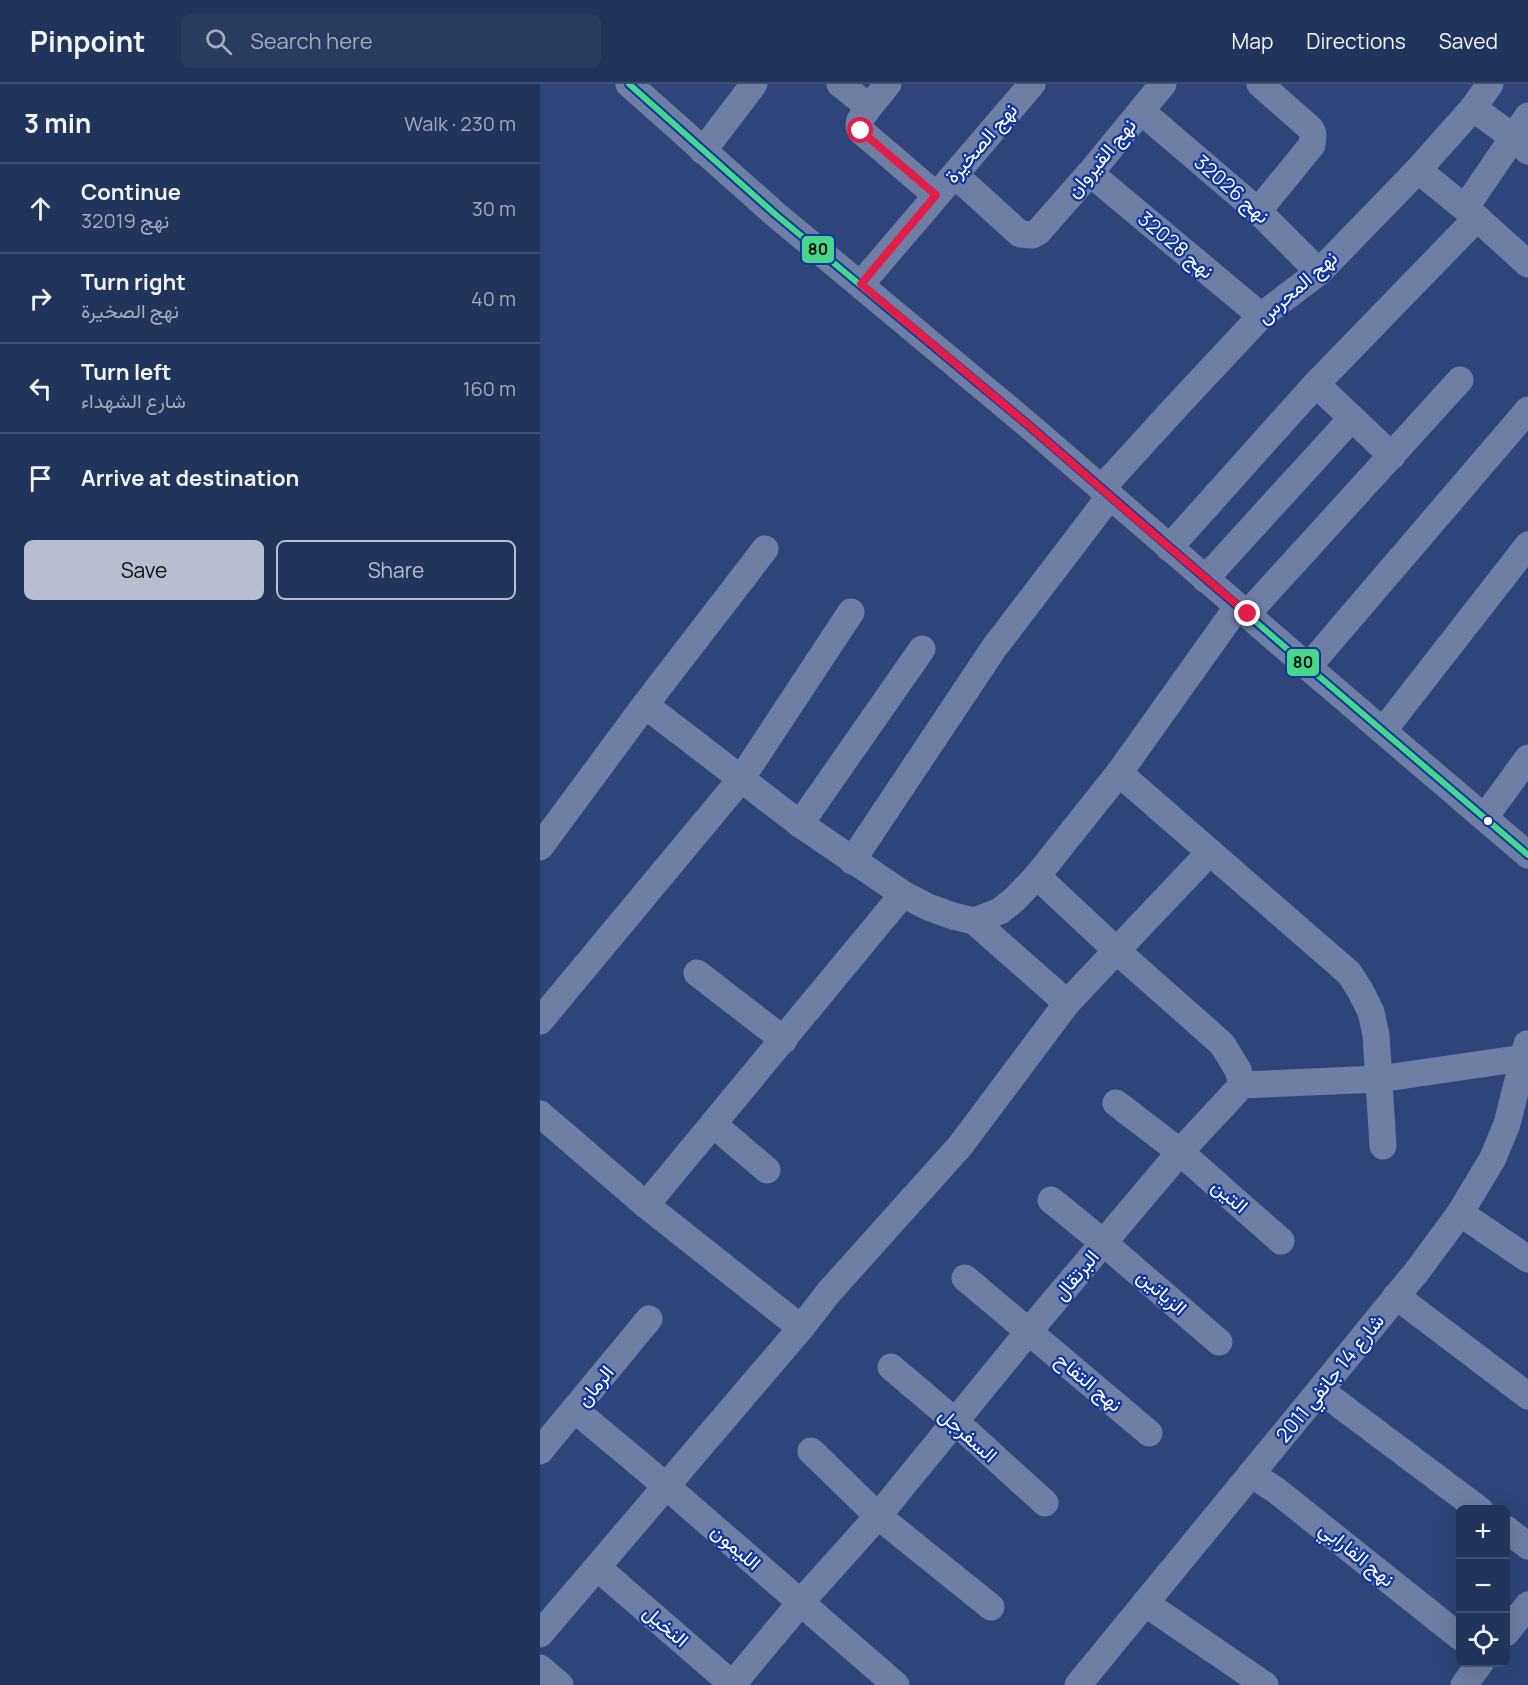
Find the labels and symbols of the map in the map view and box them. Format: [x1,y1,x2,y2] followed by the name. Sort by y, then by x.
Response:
[938,97,1024,189] street label: نهج الصخيرة
[1059,112,1143,204] street label: نهج القيروان
[847,117,873,143] route start
[1188,148,1276,230] street label: نهج 32026
[1132,205,1220,285] street label: نهج 32028
[801,235,835,264] line badge: 80
[808,238,828,260] text: 80
[1251,244,1343,330] street label: نهج المحرس
[1234,600,1260,626] route end
[1286,648,1320,677] line badge: 80
[1293,651,1313,673] text: 80
[1482,815,1494,827] unlabelled marker
[1206,1172,1254,1219] street label: التين
[1047,1244,1105,1306] street label: البرتقال
[1132,1262,1193,1321] street label: الزياتين
[1269,1308,1393,1450] street label: شارع 14 جانفي 2011
[1050,1346,1128,1418] street label: نهج التفاح
[570,1359,620,1412] street label: الرمان
[933,1401,1003,1468] street label: السفرجل
[1311,1515,1401,1595] street label: نهج الفارابي
[706,1517,767,1576] street label: الليمون
[638,1598,695,1653] street label: النخيل

